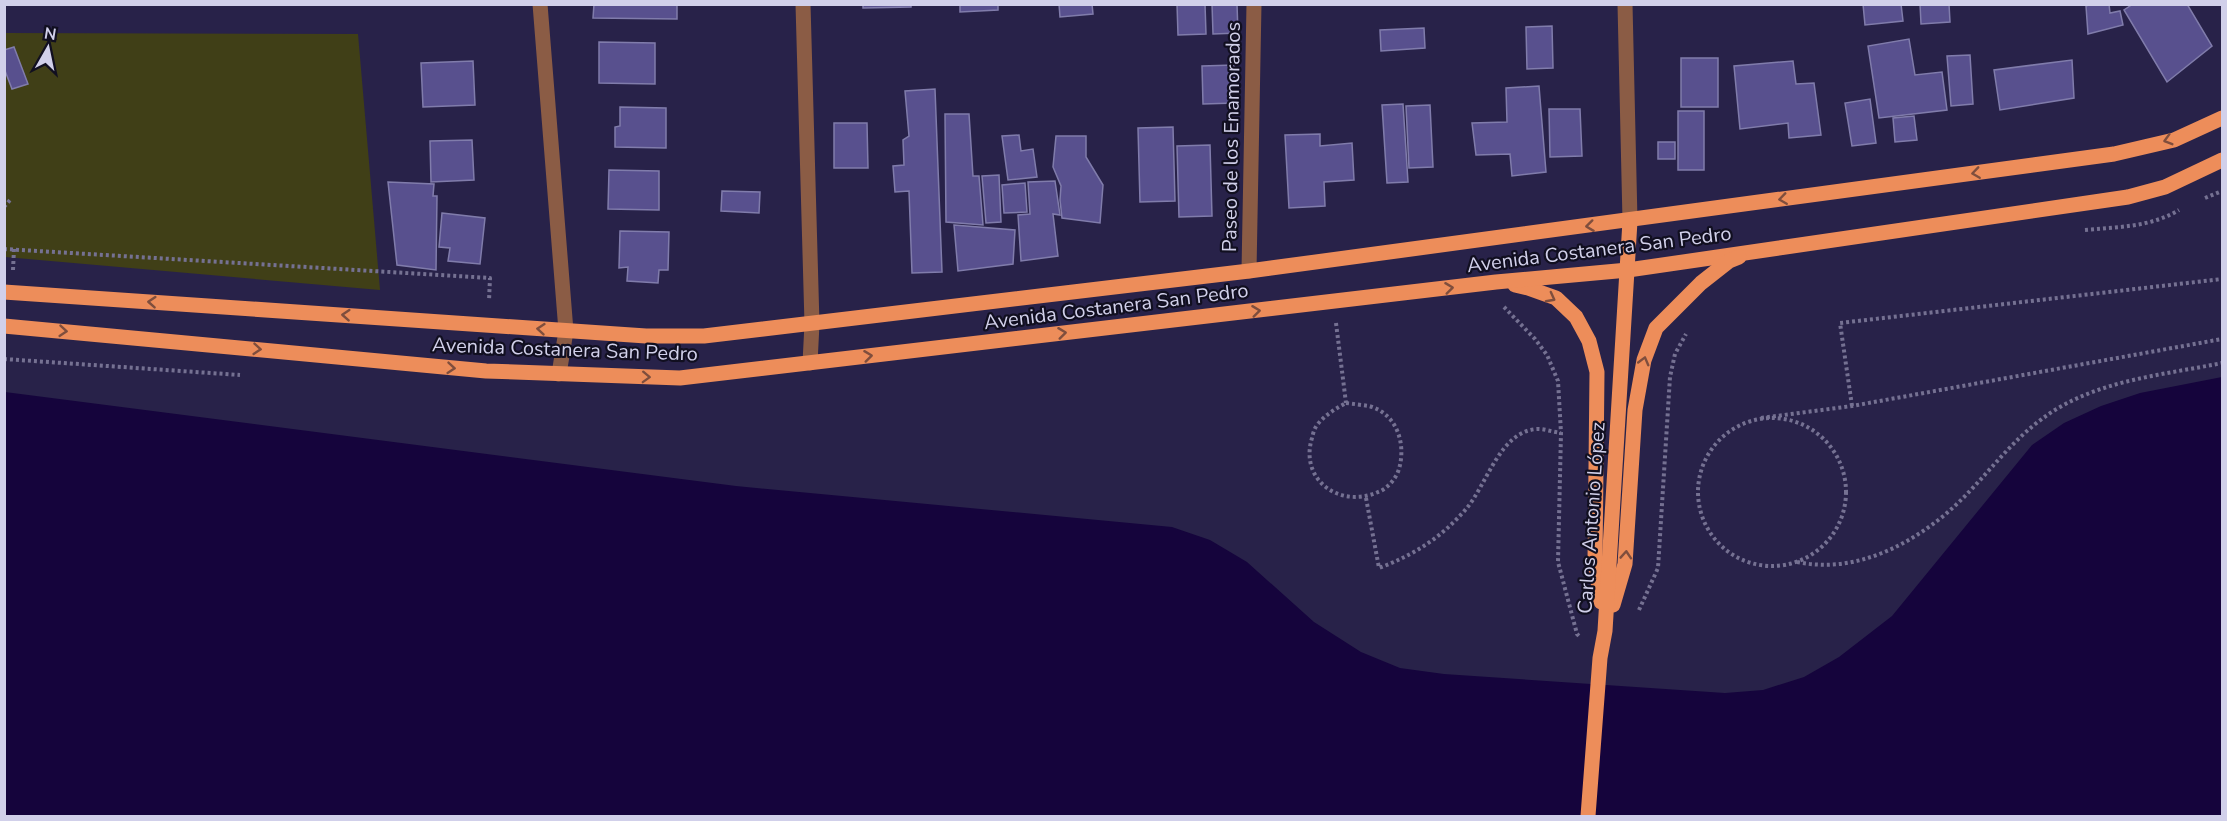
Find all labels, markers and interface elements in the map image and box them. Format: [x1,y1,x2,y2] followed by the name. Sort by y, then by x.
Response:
[18,18,78,78] north arrow
[43,22,58,46] text: N
[1216,22,1247,252] street label: Paseo de los Enamorados
[2164,133,2174,146] one-way arrow
[1972,166,1981,178] one-way arrow
[1779,193,1788,205] one-way arrow
[1585,219,1595,231] one-way arrow
[1465,220,1733,279] street label: Avenida Costanera San Pedro
[982,277,1250,336] street label: Avenida Costanera San Pedro
[1445,282,1454,295] one-way arrow
[1545,291,1555,302] one-way arrow
[147,296,156,309] one-way arrow
[1251,305,1260,317] one-way arrow
[342,309,351,322] one-way arrow
[536,323,545,336] one-way arrow
[58,324,67,337] one-way arrow
[1057,328,1066,340] one-way arrow
[432,331,698,368] street label: Avenida Costanera San Pedro
[252,342,261,355] one-way arrow
[864,350,873,363] one-way arrow
[1637,356,1650,366] one-way arrow
[447,361,456,374] one-way arrow
[641,370,650,383] one-way arrow
[1571,421,1612,615] street label: Carlos Antonio López
[1619,550,1632,559] one-way arrow

